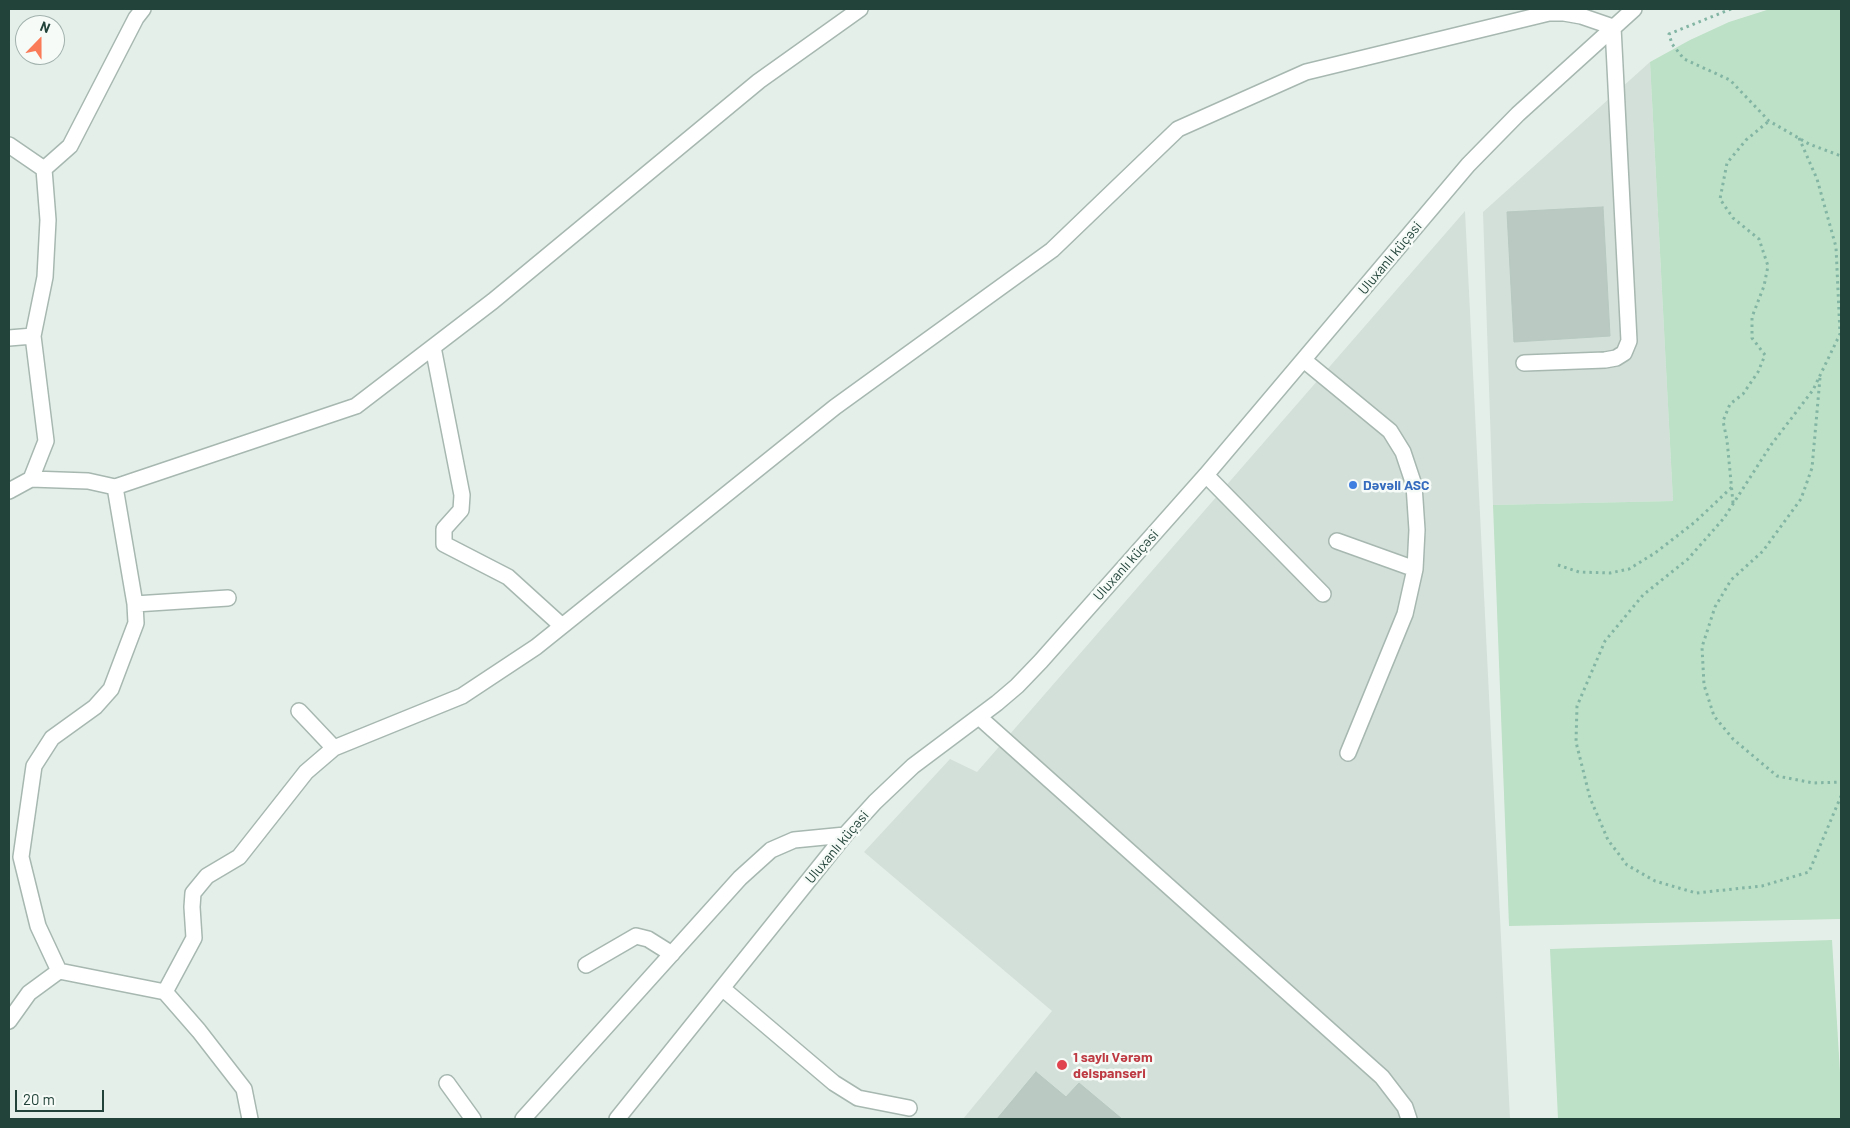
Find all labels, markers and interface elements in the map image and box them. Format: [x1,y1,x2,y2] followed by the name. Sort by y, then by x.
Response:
[15,15,65,65] north arrow
[38,17,53,36] text: N
[1355,218,1425,298] street label: Uluxanlı küçəsi
[1363,477,1430,493] place label: Dəvəli ASC
[1347,479,1359,491] marker: Dəvəli ASC
[1090,526,1162,604] street label: Uluxanlı küçəsi
[802,807,872,887] street label: Uluxanlı küçəsi
[1073,1049,1153,1082] place label: 1 saylı Vərəm deispanseri
[1055,1058,1069,1072] marker: 1 saylı Vərəm deispanseri
[18,1080,106,1112] scale bar
[23,1090,55,1108] text: 20 m

